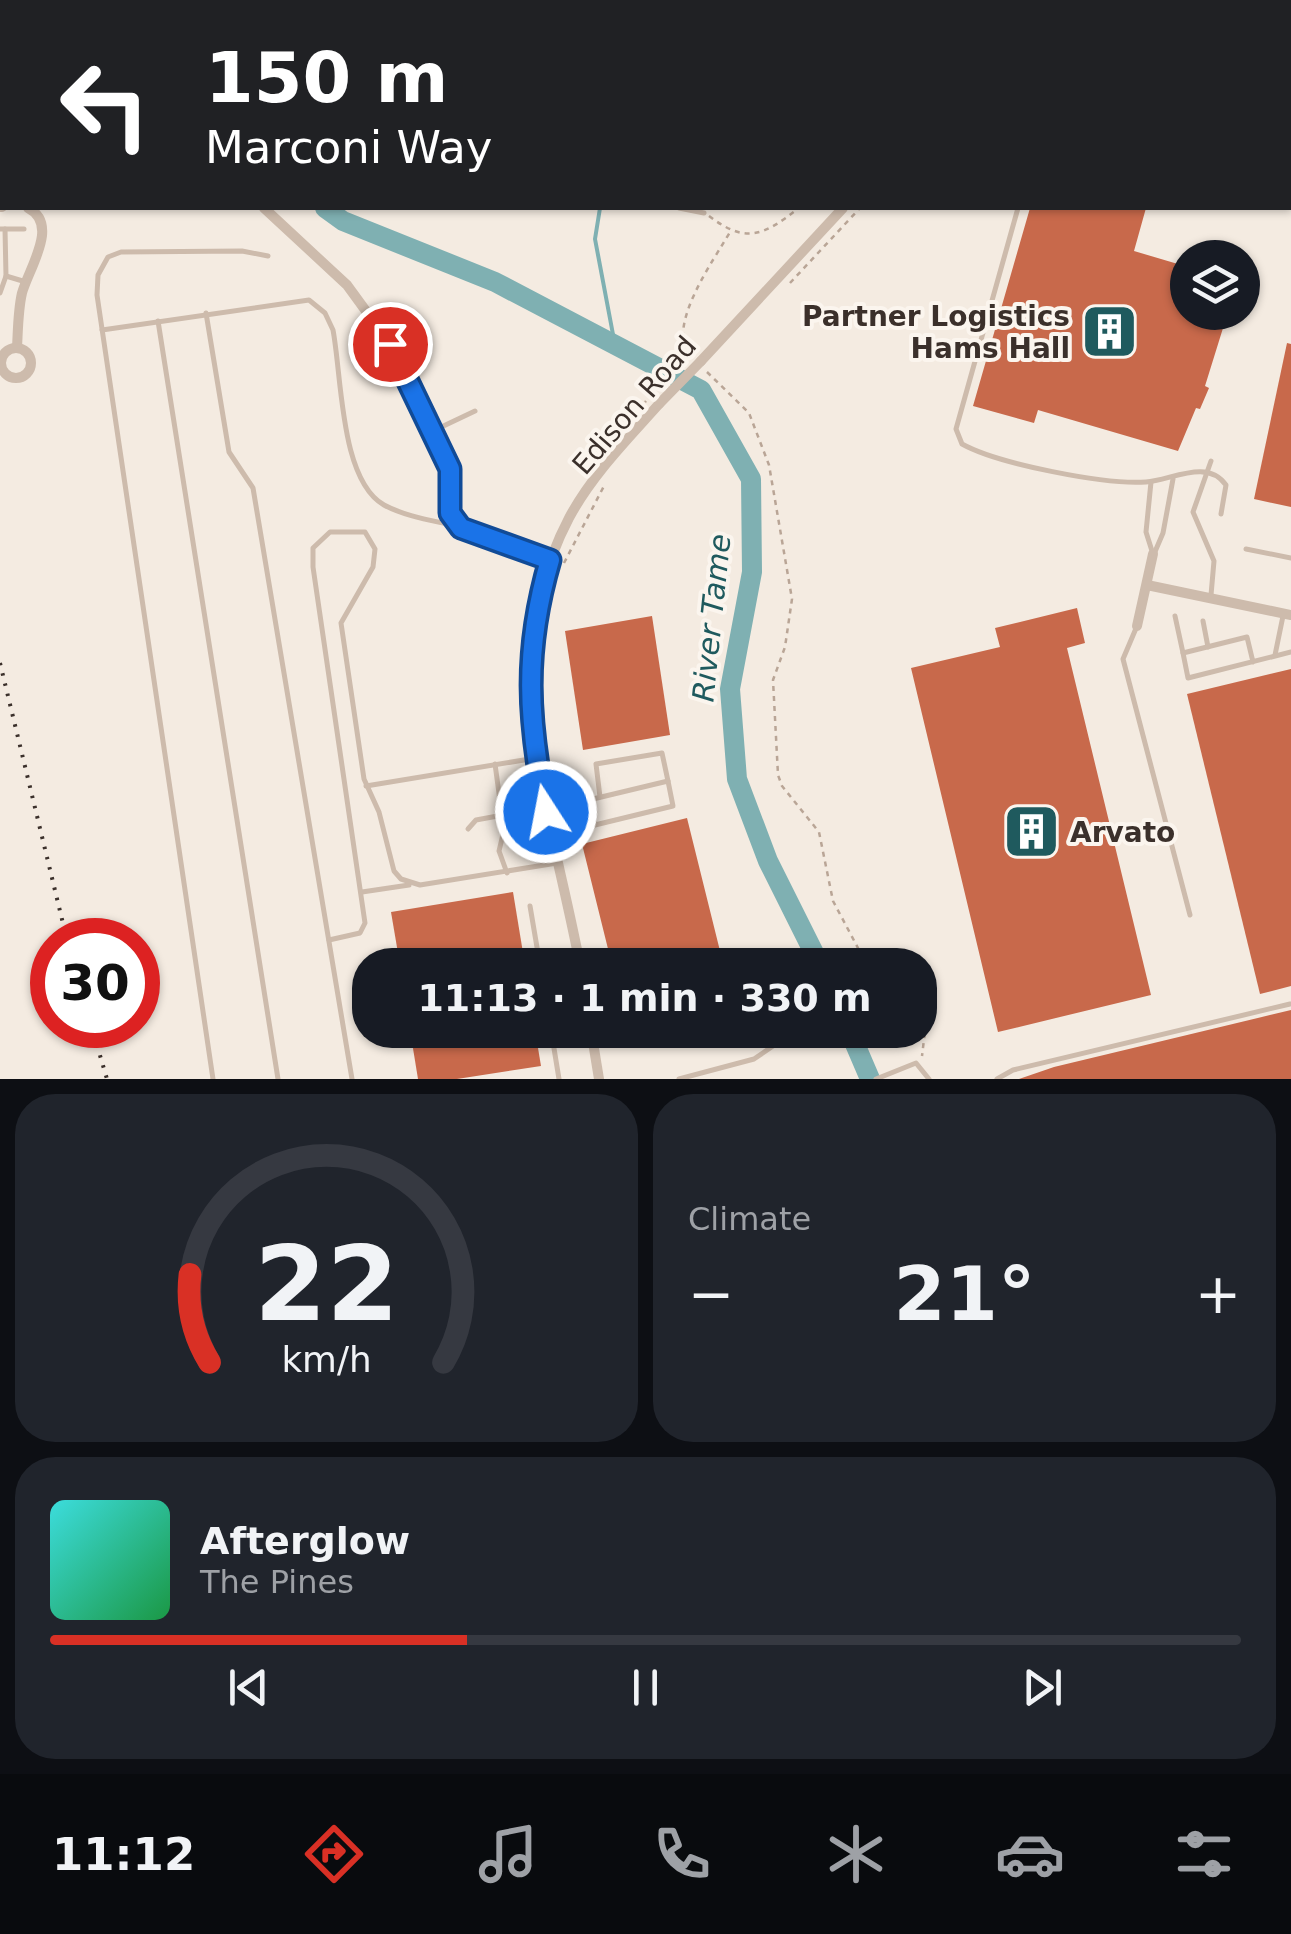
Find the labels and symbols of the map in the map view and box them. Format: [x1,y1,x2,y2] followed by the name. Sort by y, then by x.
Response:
[802,300,1070,365] place label: Partner Logistics Hams Hall
[348,302,433,387] pin
[1079,302,1139,362] building icon: Partner Logistics Hams Hall
[566,330,703,481] street label: Edison Road
[685,532,738,704] water label: River Tame
[494,760,598,864] position arrow
[1001,802,1061,862] building icon: Arvato
[1070,816,1175,849] place label: Arvato
[30,918,160,1048] speed limit sign: 30

